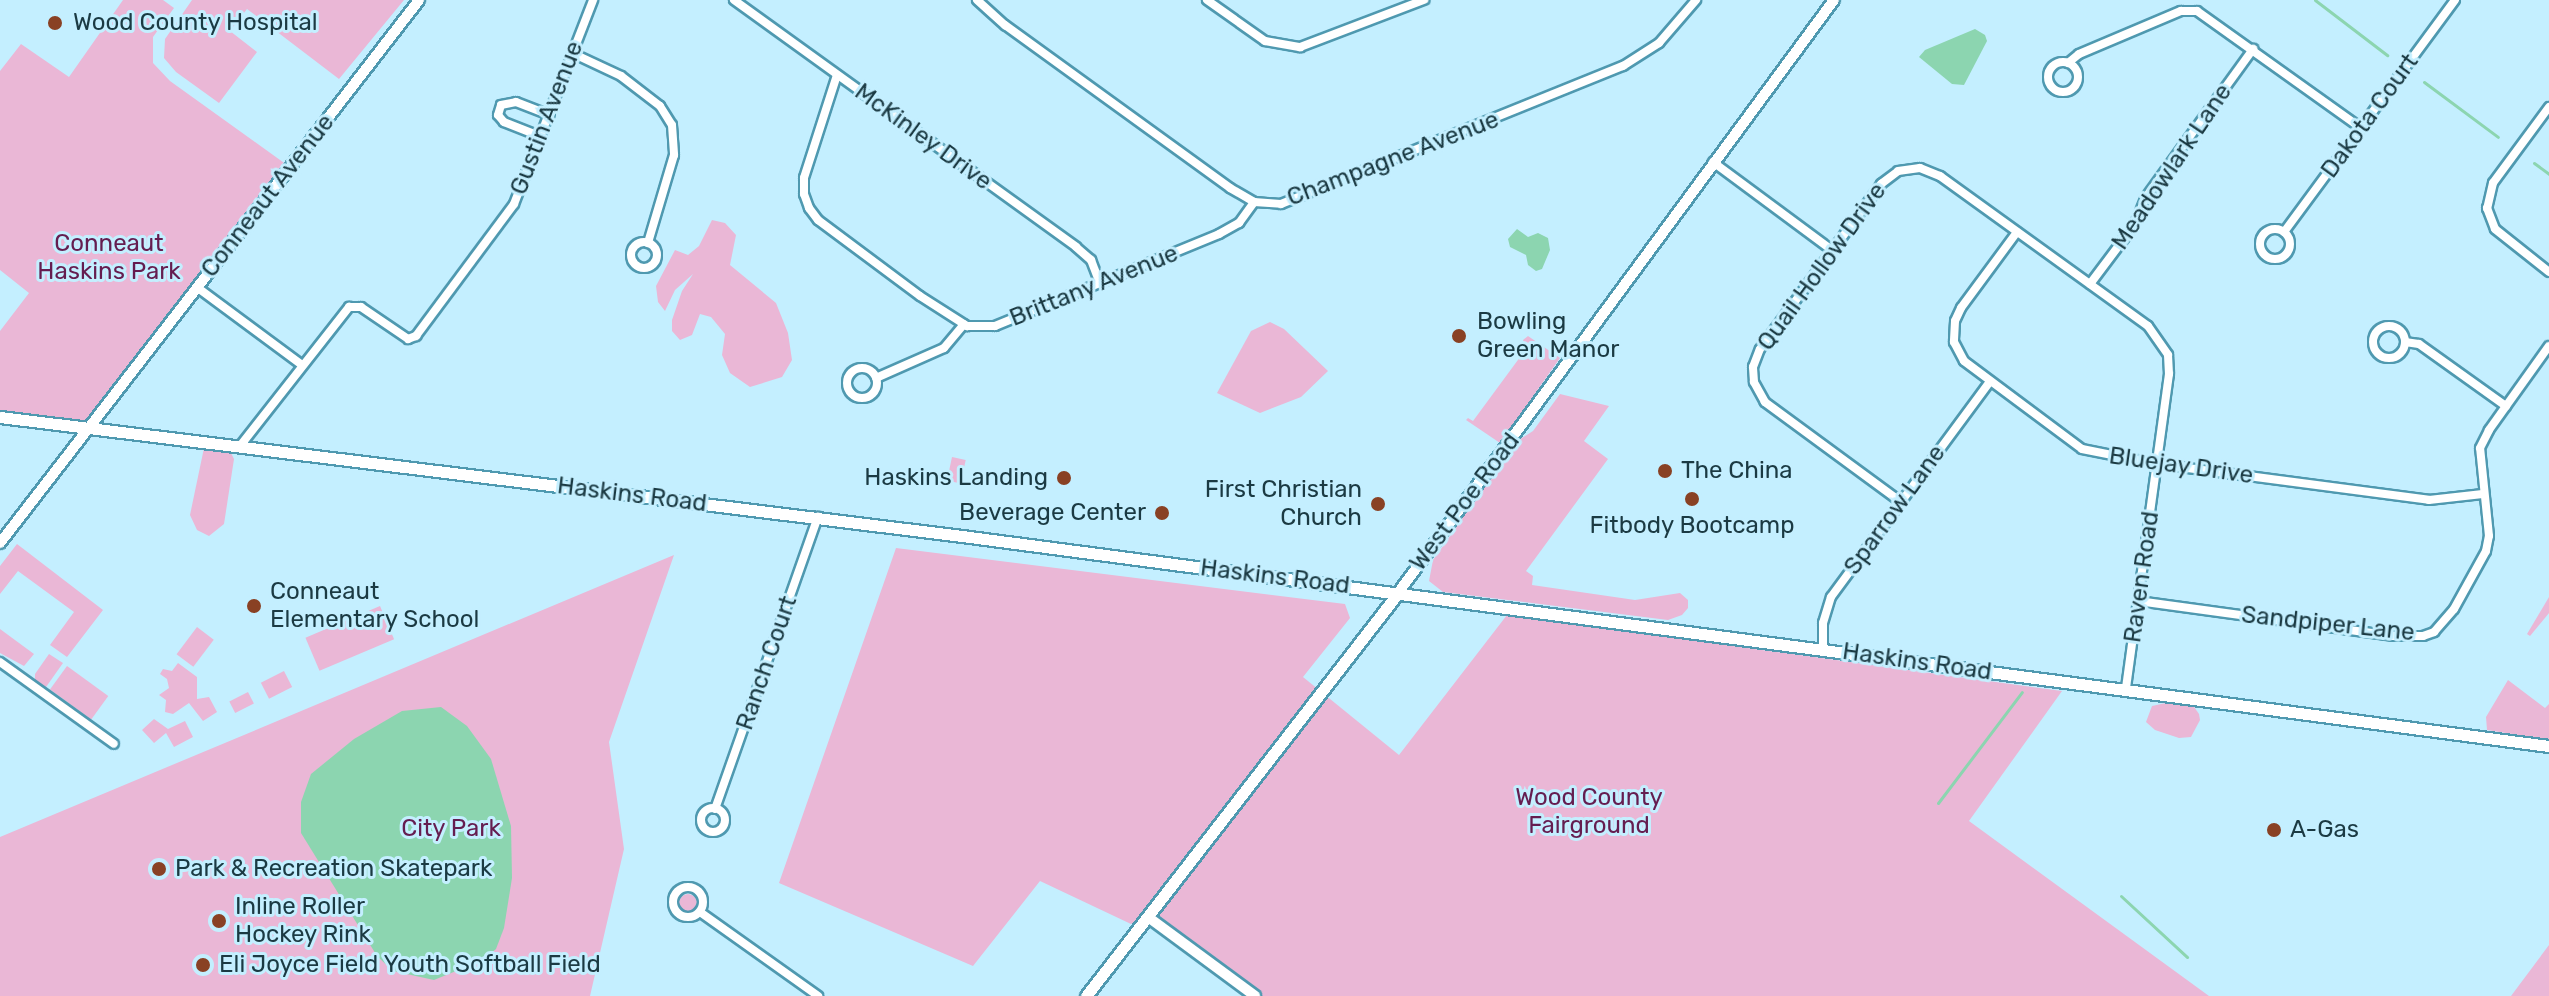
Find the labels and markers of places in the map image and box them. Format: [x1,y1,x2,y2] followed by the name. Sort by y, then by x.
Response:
[73,9,318,37] place label: Wood County Hospital
[44,12,66,34] marker: Wood County Hospital
[1477,308,1619,364] place label: Bowling Green Manor
[1448,325,1470,347] marker: Bowling Green Manor
[1681,457,1793,485] place label: The China
[1656,462,1674,480] marker: The China
[864,464,1048,492] place label: Haskins Landing
[1055,469,1073,487] marker: Haskins Landing
[1205,476,1362,532] place label: First Christian Church
[1683,490,1701,508] marker: Fitbody Bootcamp
[1369,495,1387,513] marker: First Christian Church
[959,499,1146,527] place label: Beverage Center
[1153,504,1171,522] marker: Beverage Center
[1589,512,1795,540] place label: Fitbody Bootcamp
[270,578,480,634] place label: Conneaut Elementary School
[245,597,263,615] marker: Conneaut Elementary School
[2290,816,2359,844] place label: A-Gas
[2265,821,2283,839] marker: A-Gas
[175,855,493,883] place label: Park & Recreation Skatepark
[150,860,168,878] marker: Park & Recreation Skatepark
[235,893,372,949] place label: Inline Roller Hockey Rink
[210,912,228,930] marker: Inline Roller Hockey Rink
[219,951,601,979] place label: Eli Joyce Field Youth Softball Field
[194,956,212,974] marker: Eli Joyce Field Youth Softball Field

